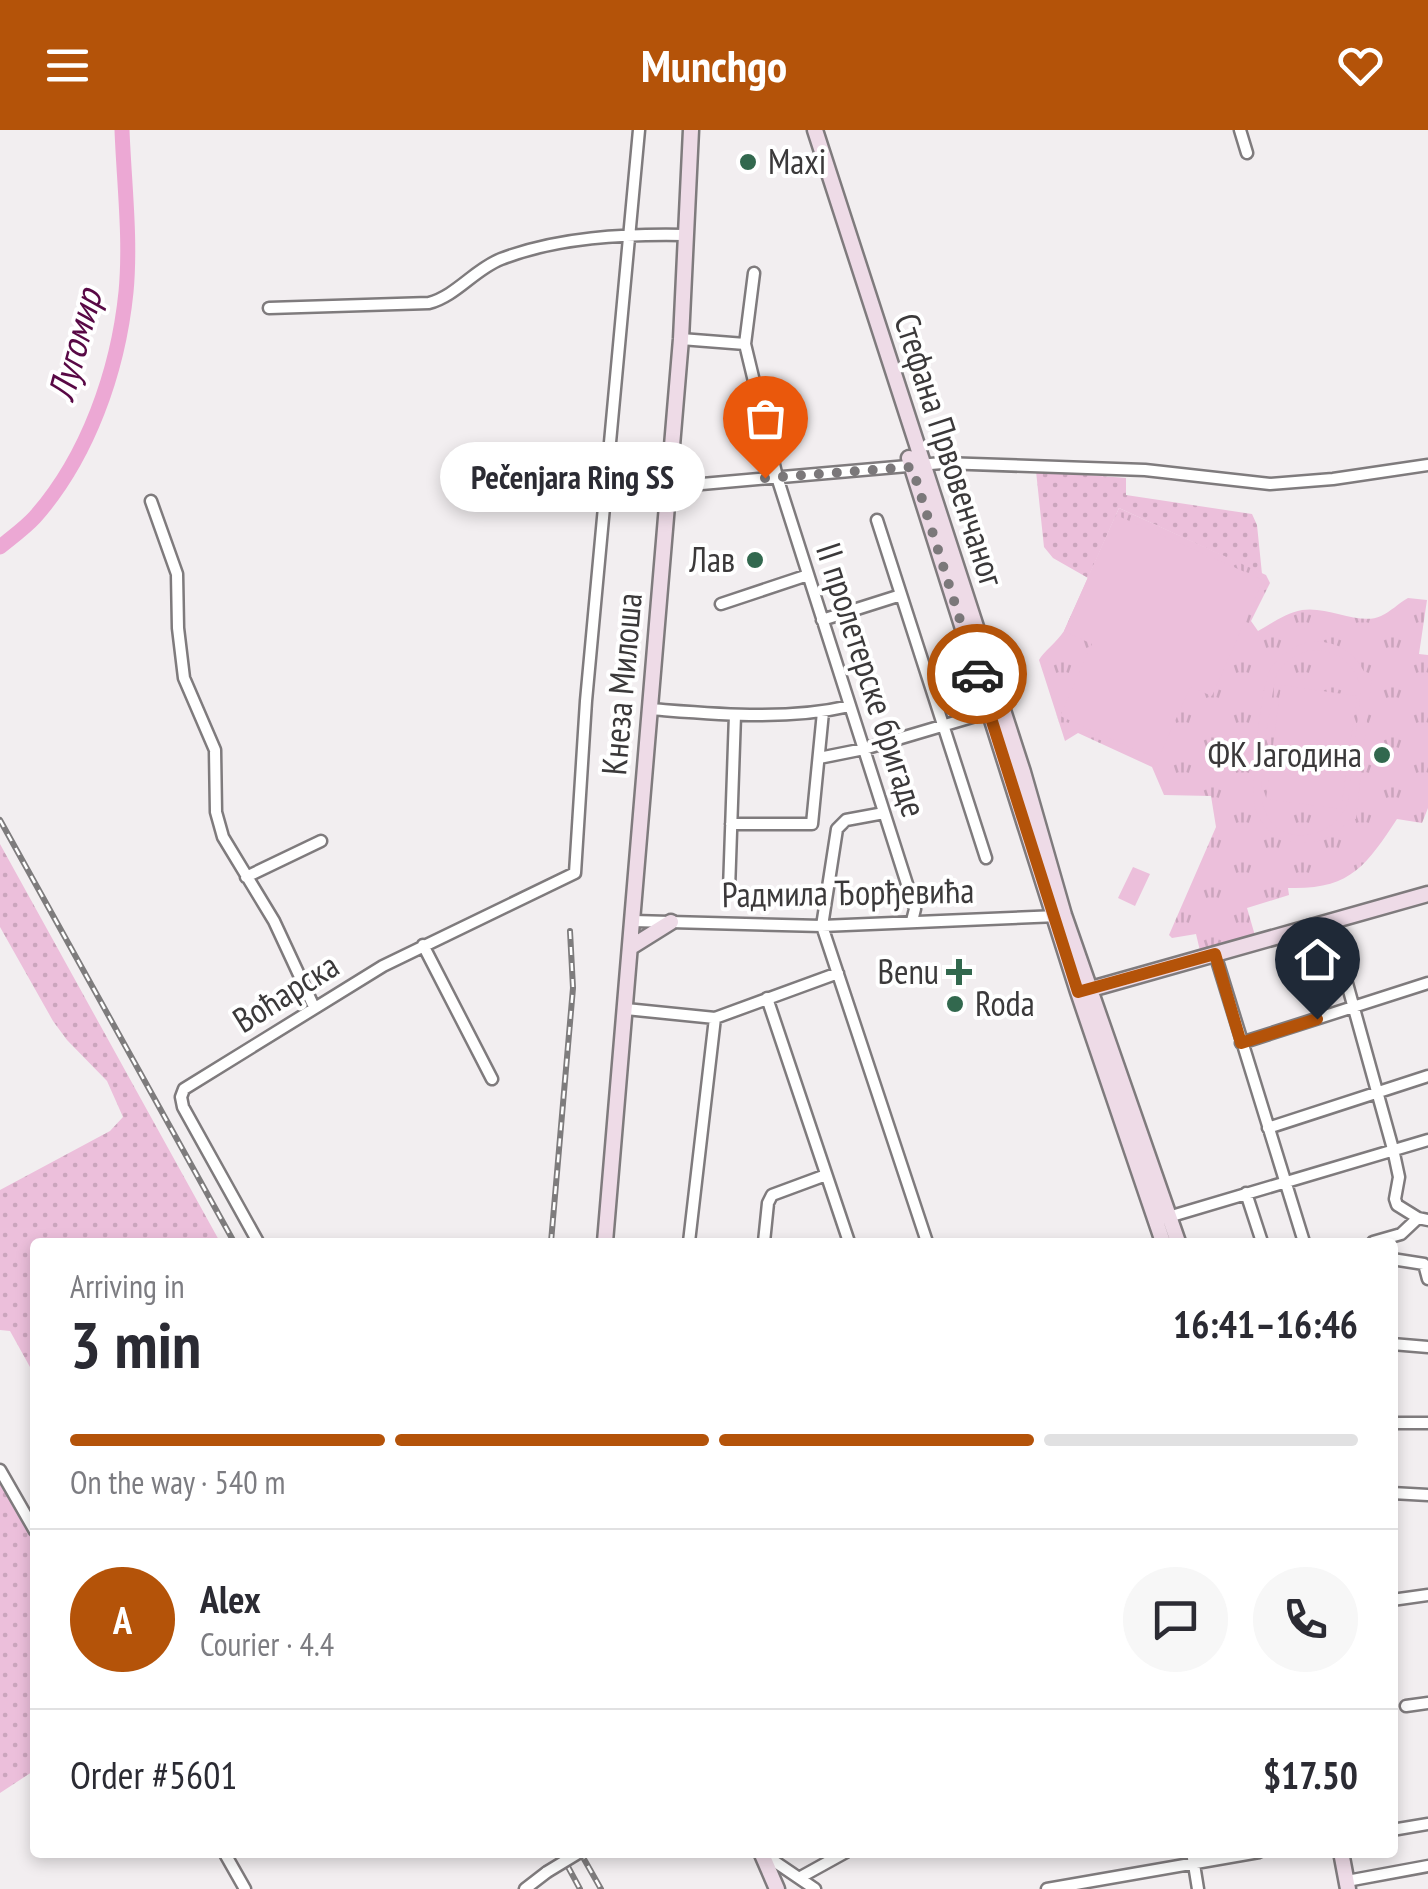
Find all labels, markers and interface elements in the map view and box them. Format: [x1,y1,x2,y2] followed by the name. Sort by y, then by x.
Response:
[641,36,787,94] text: Munchgo
[40,38,95,93] icon: menu
[1333,38,1388,93] icon: heart
[768,138,826,184] place label: Maxi
[737,151,759,173] marker: Maxi
[35,281,113,407] water label: Лугомир
[884,307,1016,593] street label: Стефана Првовенчаног
[723,376,808,479] pin
[738,391,793,446] icon: bag
[440,443,705,513] callout: Pečenjara Ring SS
[471,456,674,498] text: Pečenjara Ring SS
[688,536,735,582] place label: Лав
[806,537,938,823] street label: II пролетерске бригаде
[744,549,766,571] marker: Лав
[590,591,652,777] street label: Кнеза Милоша
[927,624,1027,724] courier
[950,647,1005,702] icon: car
[1208,731,1362,777] place label: ФК Јагодина
[1371,744,1393,766] marker: ФК Јагодина
[721,867,975,917] street label: Радмила Ђорђевића
[1275,917,1360,1020] pin
[1290,932,1345,987] icon: home
[224,942,347,1042] street label: Воћарска
[878,948,939,994] place label: Benu
[948,961,970,983] marker: Benu
[975,980,1035,1026] place label: Roda
[944,993,966,1015] marker: Roda
[70,1265,185,1307] text: Arriving in
[1173,1299,1358,1348] text: 16:41–16:46
[70,1302,201,1386] text: 3 min
[70,1461,285,1503] text: On the way · 540 m
[1123,1567,1228,1672] button: chat
[1253,1567,1358,1672] button: phone
[200,1574,261,1623] text: Alex
[113,1595,132,1644] text: A
[200,1623,334,1665] text: Courier · 4.4
[70,1750,237,1799] text: Order #5601
[1263,1750,1358,1799] text: $17.50

